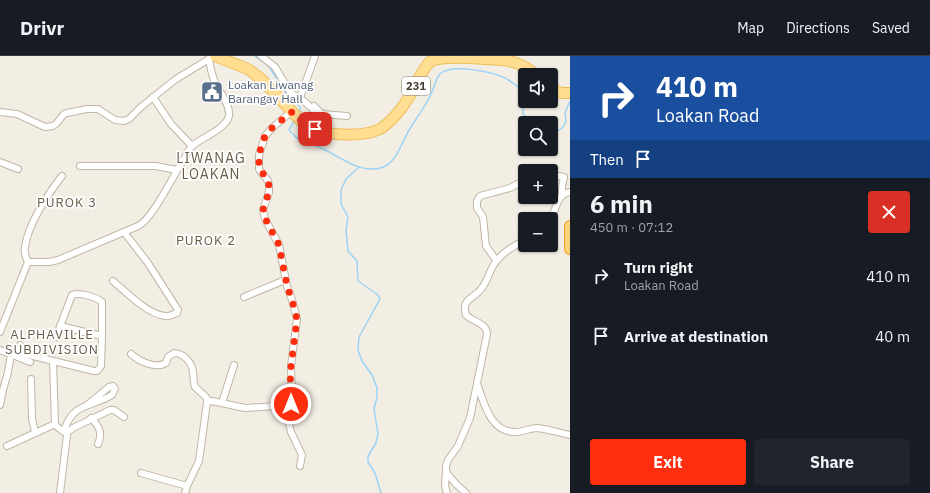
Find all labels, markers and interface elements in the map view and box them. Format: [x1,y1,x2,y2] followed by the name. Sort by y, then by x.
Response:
[20,16,64,40] text: Drivr
[737,19,764,37] text: Map
[786,19,850,37] text: Directions
[872,19,910,37] text: Saved
[518,68,558,252] map controls
[518,68,558,108] button: sound
[656,68,738,105] text: 410 m
[590,72,642,124] icon: right
[228,77,314,106] place label: Loakan Liwanag Barangay Hall
[402,77,430,95] road number: 231
[199,79,225,105] public building icon: Loakan Liwanag Barangay Hall
[656,104,759,127] text: Loakan Road
[298,112,332,146] pin
[518,116,558,156] button: search
[304,118,326,140] icon: arrive
[632,148,654,170] icon: arrive
[176,149,246,183] district label: LIWANAG LOAKAN
[590,150,624,169] text: Then
[518,164,558,204] button: +
[590,188,653,220] text: 6 min
[868,191,910,233] button: close
[37,194,97,211] district label: PUROK 3
[518,212,558,252] button: −
[590,219,673,236] text: 450 m · 07:12
[176,232,236,249] district label: PUROK 2
[624,258,693,277] text: Turn right
[590,265,612,287] icon: right
[866,267,910,286] text: 410 m
[624,277,699,294] text: Loakan Road
[590,325,612,347] icon: arrive
[5,326,99,358] district label: ALPHAVILLE SUBDIVISION
[624,327,768,346] text: Arrive at destination
[875,327,910,346] text: 40 m
[270,383,312,425] position arrow
[590,439,746,485] button: Exit
[754,439,910,485] button: Share

